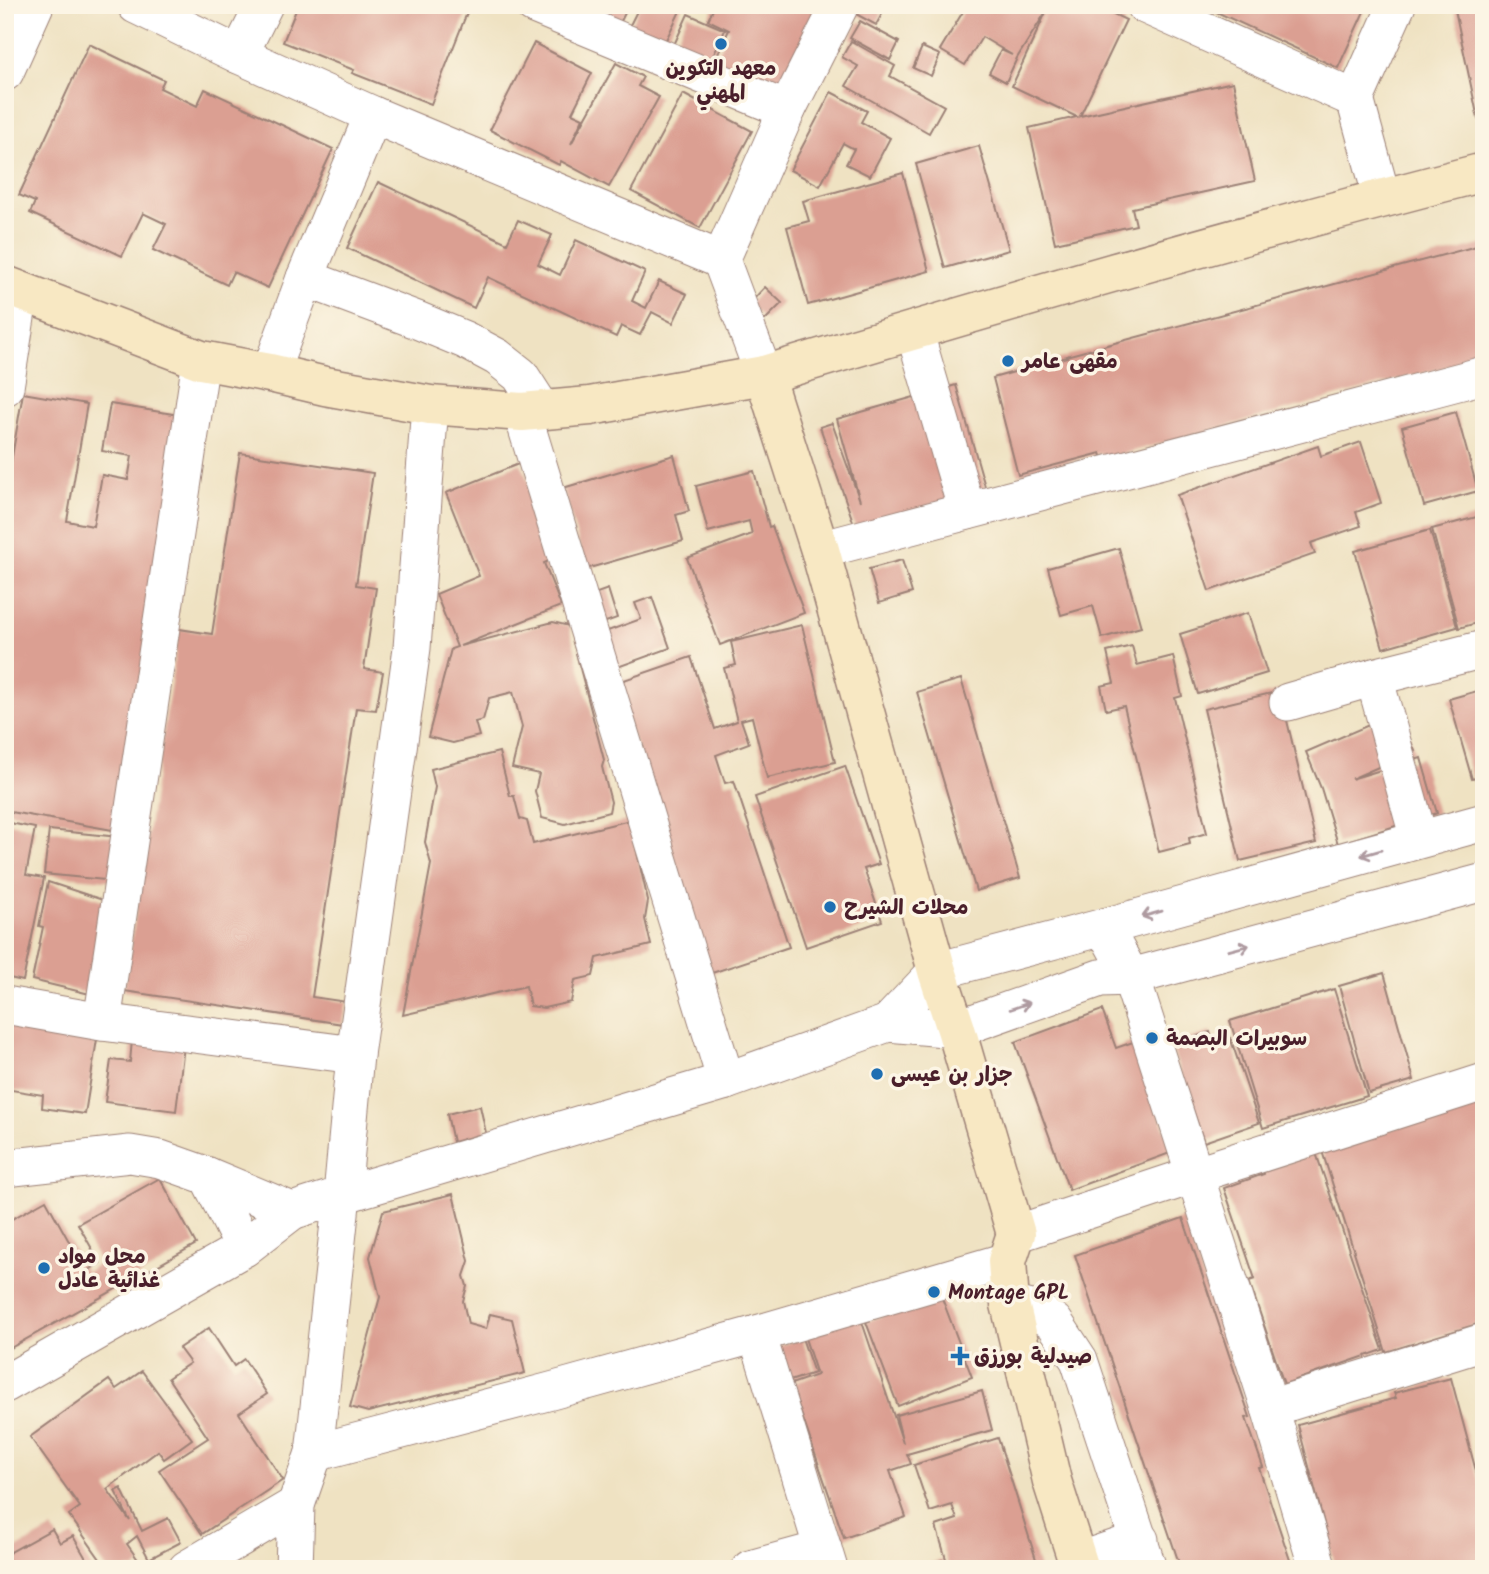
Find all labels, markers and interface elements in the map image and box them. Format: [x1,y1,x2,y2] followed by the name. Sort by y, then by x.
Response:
[713,36,729,52] marker: معهد التكوين المهني
[666,53,776,111] place label: معهد التكوين المهني
[1020,346,1118,379] place label: مقهى عامر
[1000,353,1016,369] marker: مقهى عامر
[1360,847,1382,860] one-way arrow
[844,892,969,925] place label: محلات الشيرح
[822,899,838,915] marker: محلات الشيرح
[1141,908,1163,921] one-way arrow
[1227,941,1250,954] one-way arrow
[1009,999,1031,1011] one-way arrow
[1166,1023,1307,1056] place label: سوبيرات البصمة
[1144,1030,1160,1046] marker: سوبيرات البصمة
[891,1059,1012,1092] place label: جزار بن عيسى
[869,1066,885,1082] marker: جزار بن عيسى
[58,1241,160,1298] place label: محل مواد غذائية عادل
[36,1260,52,1276] marker: محل مواد غذائية عادل
[948,1277,1069,1310] place label: Montage GPL
[926,1284,942,1300] marker: Montage GPL
[974,1341,1092,1374] place label: صيدلية بورزق
[952,1348,968,1364] marker: صيدلية بورزق

